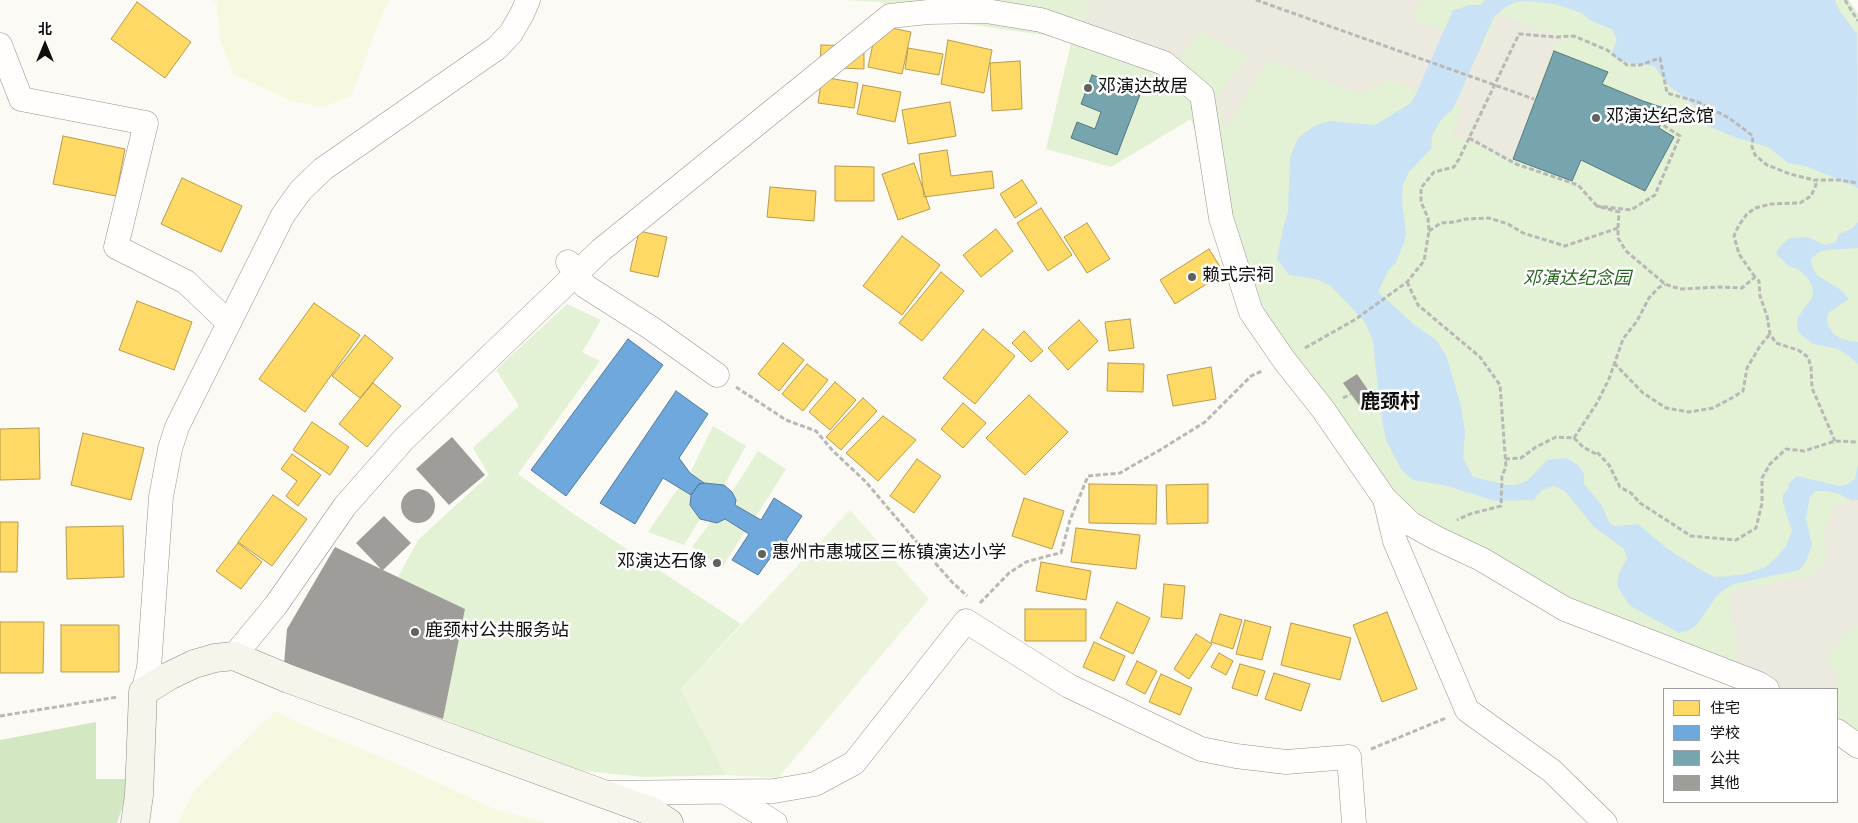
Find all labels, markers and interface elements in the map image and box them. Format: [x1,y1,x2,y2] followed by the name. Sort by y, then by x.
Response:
[38,19,52,40] text: 北
[20,20,70,70] north arrow
[1098,77,1188,99] place label: 邓演达故居
[1082,82,1094,94] marker: 邓演达故居
[1606,107,1714,129] place label: 邓演达纪念馆
[1590,112,1602,124] marker: 邓演达纪念馆
[1202,266,1274,288] place label: 赖式宗祠
[1523,269,1631,291] park label: 邓演达纪念园
[1186,271,1198,283] marker: 赖式宗祠
[1360,392,1420,416] district label: 鹿颈村
[772,543,1006,565] place label: 惠州市惠城区三栋镇演达小学
[756,548,768,560] marker: 惠州市惠城区三栋镇演达小学
[617,552,707,574] place label: 邓演达石像
[711,557,723,569] marker: 邓演达石像
[425,621,569,643] place label: 鹿颈村公共服务站
[409,626,421,638] marker: 鹿颈村公共服务站
[1663,688,1838,803] legend
[1710,697,1740,720] text: 住宅
[1710,722,1740,745] text: 学校
[1710,747,1740,770] text: 公共
[1710,772,1740,795] text: 其他

